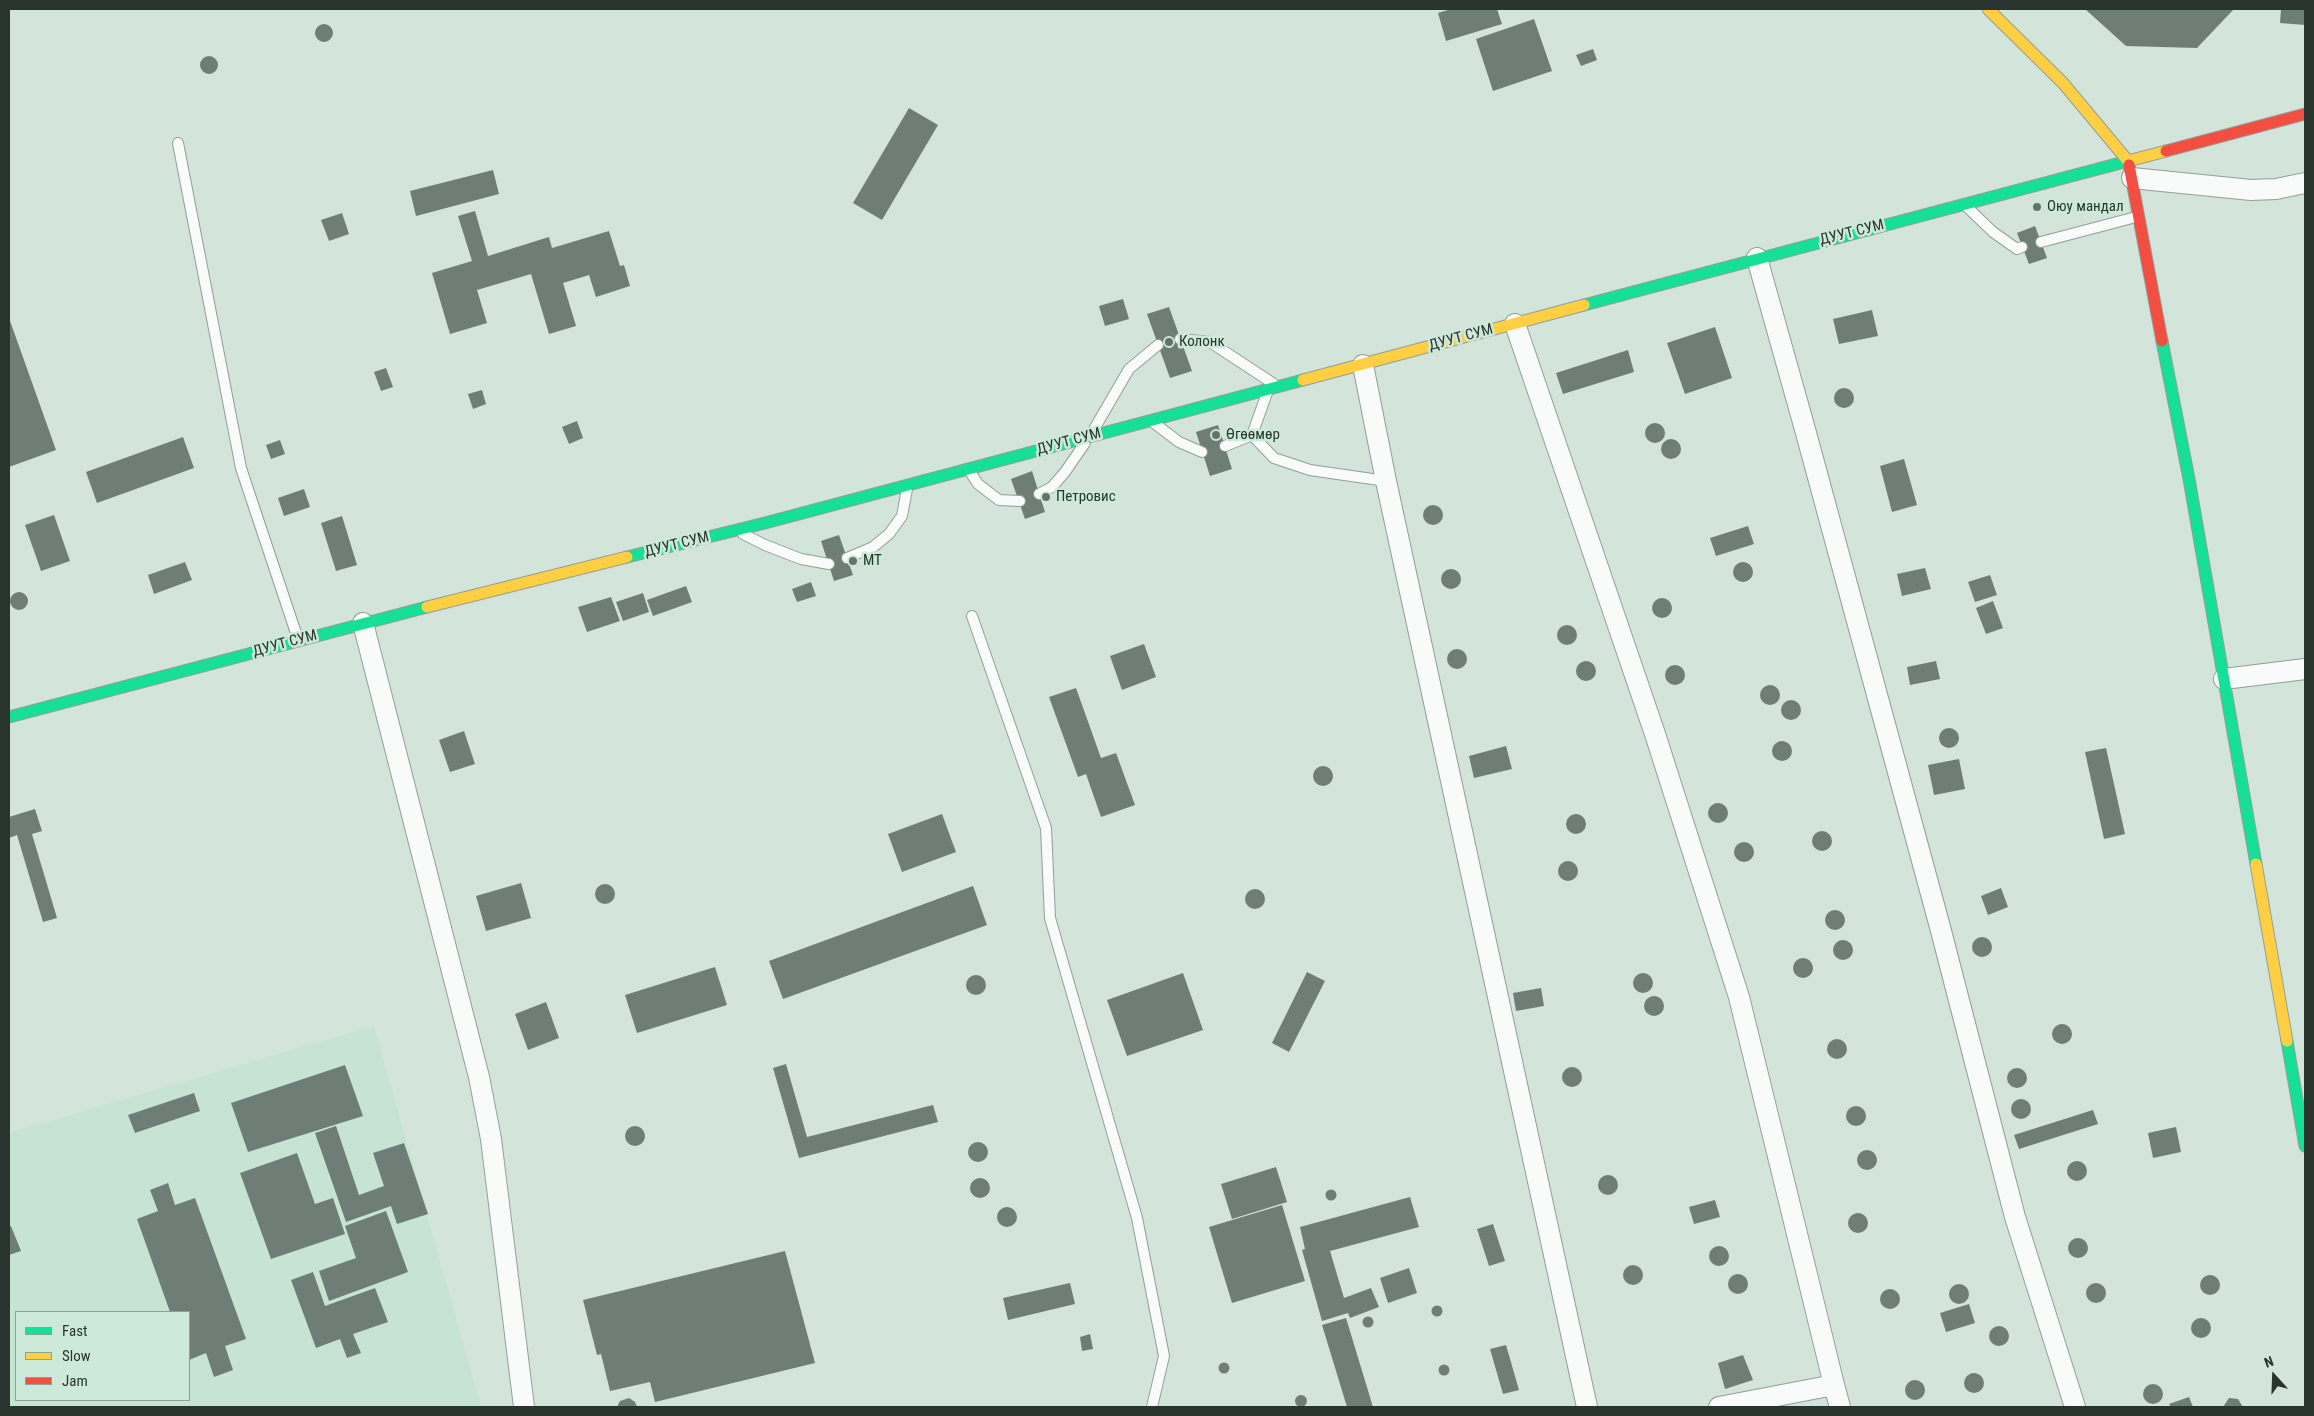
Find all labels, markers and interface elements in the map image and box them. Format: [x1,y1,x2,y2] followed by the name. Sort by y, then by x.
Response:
[2047,198,2124,216] place label: Оюу мандал
[2031,201,2043,213] marker: Оюу мандал
[1818,216,1886,250] street label: ДУУТ СУМ
[1427,321,1495,355] street label: ДУУТ СУМ
[1179,333,1225,351] place label: Колонк
[1163,336,1175,348] marker: Колонк
[1035,425,1103,459] street label: ДУУТ СУМ
[1226,426,1280,444] place label: Өгөөмөр
[1210,429,1222,441] marker: Өгөөмөр
[1056,488,1116,506] place label: Петровиc
[1040,491,1052,503] marker: Петровиc
[643,528,711,562] street label: ДУУТ СУМ
[863,552,882,570] place label: MT
[847,555,859,567] marker: MT
[251,627,319,661] street label: ДУУТ СУМ
[15,1311,190,1401] legend
[62,1322,87,1340] text: Fast
[62,1347,91,1365] text: Slow
[2249,1351,2299,1401] north arrow
[2262,1353,2276,1371] text: N
[62,1372,88,1390] text: Jam

